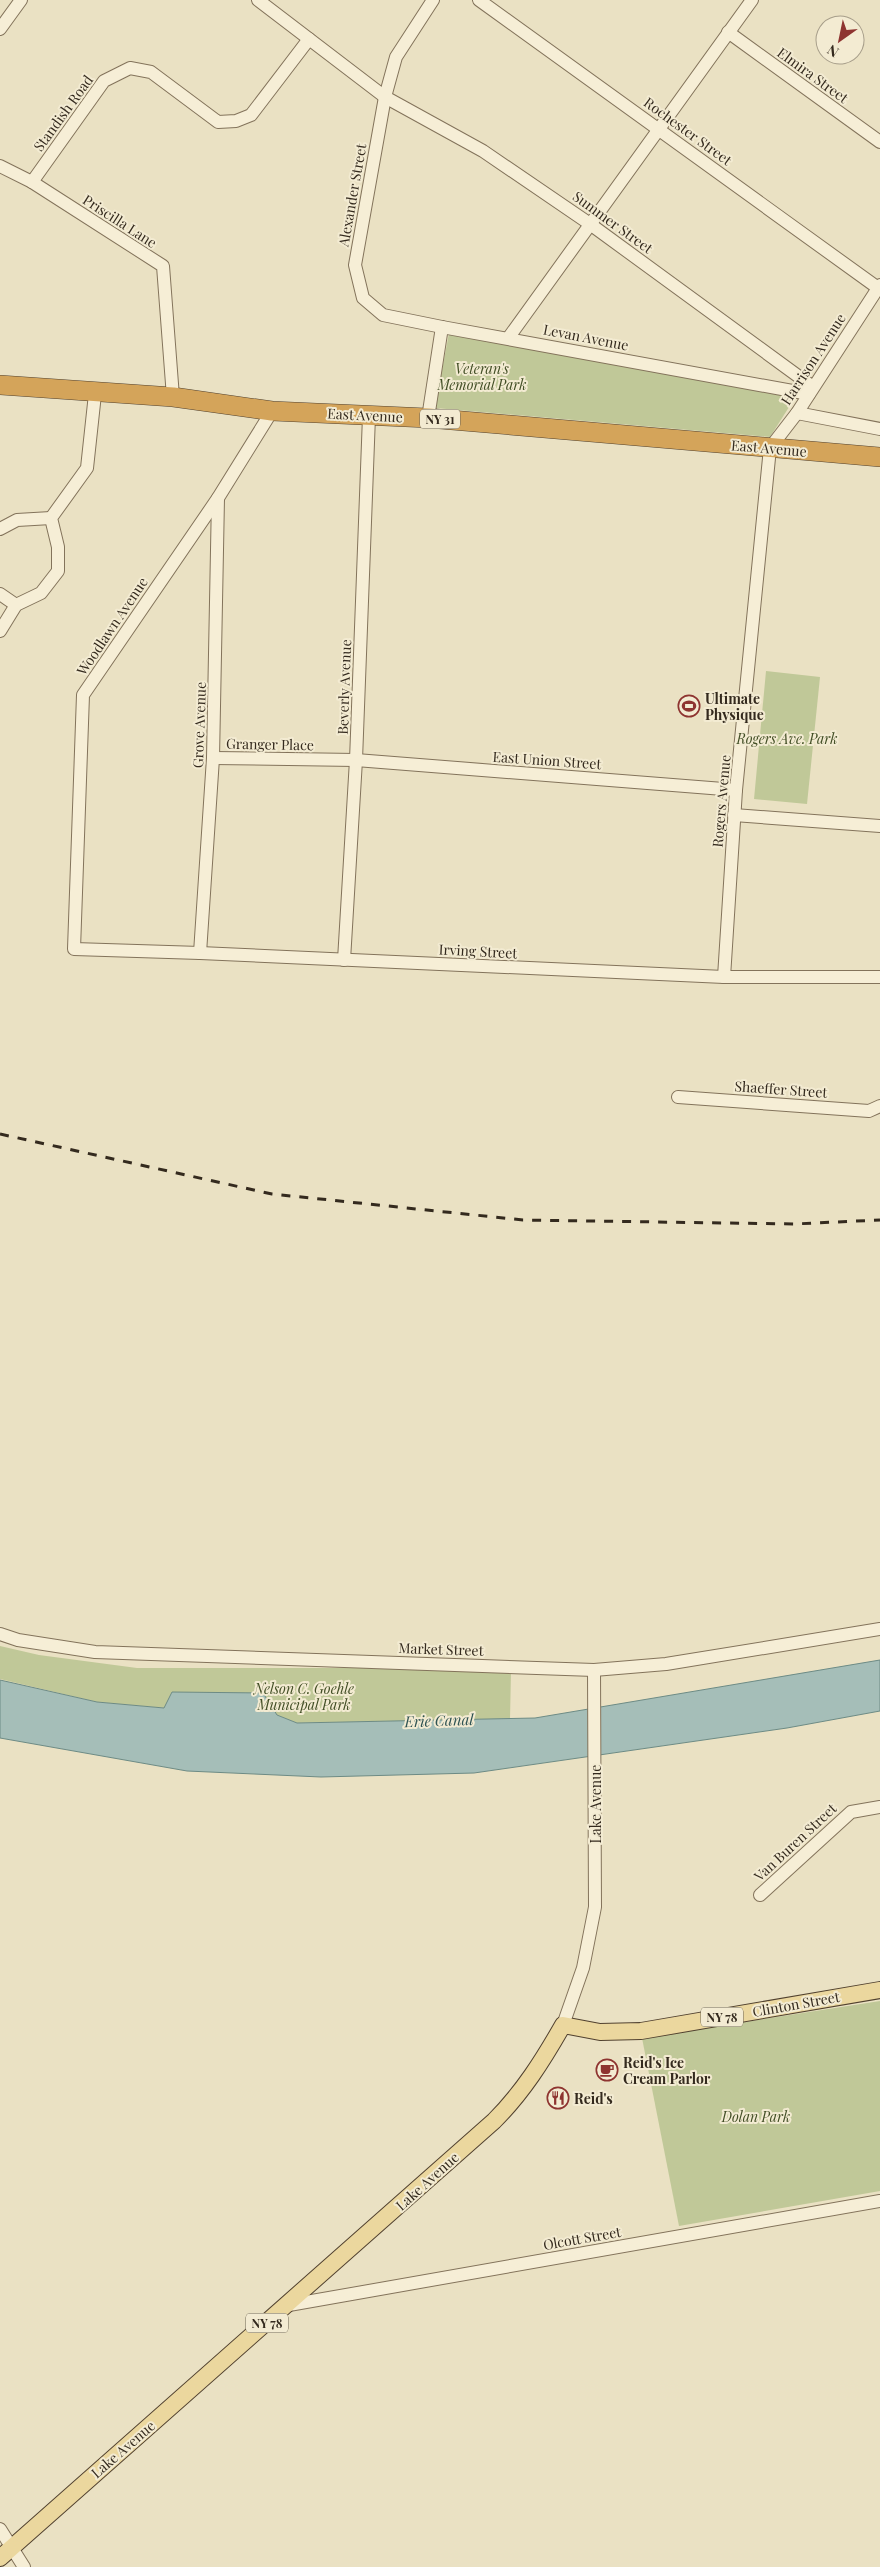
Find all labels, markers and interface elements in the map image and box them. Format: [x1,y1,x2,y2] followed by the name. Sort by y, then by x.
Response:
[815,15,865,65] north arrow
[823,41,842,62] text: N
[774,43,853,108] street label: Elmira Street
[29,71,97,155] street label: Standish Road
[640,93,737,170] street label: Rochester Street
[333,141,371,249] street label: Alexander Street
[569,186,658,258] street label: Summer Street
[79,190,161,252] street label: Priscilla Lane
[776,310,850,408] street label: Harrison Avenue
[542,319,630,355] street label: Levan Avenue
[437,359,526,394] park label: Veteran's Memorial Park
[327,404,403,426] street label: East Avenue
[420,409,460,428] road number: NY 31
[730,435,808,461] street label: East Avenue
[72,573,152,680] street label: Woodlawn Avenue
[333,639,355,735] street label: Beverly Avenue
[188,681,210,769] street label: Grove Avenue
[705,689,764,724] place label: Ultimate Physique
[677,694,701,718] sports icon: Ultimate Physique
[735,729,838,748] park label: Rogers Ave. Park
[226,734,314,754] street label: Granger Place
[492,747,603,773] street label: East Union Street
[707,754,735,848] street label: Rogers Avenue
[438,939,519,963] street label: Irving Street
[734,1076,829,1102] street label: Shaeffer Street
[398,1638,485,1660] street label: Market Street
[252,1679,354,1714] park label: Nelson C. Goehle Municipal Park
[403,1709,475,1731] water label: Erie Canal
[586,1765,605,1843] street label: Lake Avenue
[749,1798,841,1886] street label: Van Buren Street
[751,1987,842,2021] street label: Clinton Street
[701,2008,743,2026] road number: NY 78
[623,2053,711,2088] place label: Reid's Ice Cream Parlor
[595,2058,619,2082] cafe icon: Reid's Ice Cream Parlor
[546,2086,570,2110] restaurant icon: Reid's
[574,2089,613,2108] place label: Reid's
[721,2107,790,2126] park label: Dolan Park
[391,2148,463,2214] street label: Lake Avenue
[542,2222,623,2254] street label: Olcott Street
[246,2314,288,2332] road number: NY 78
[87,2416,159,2482] street label: Lake Avenue

